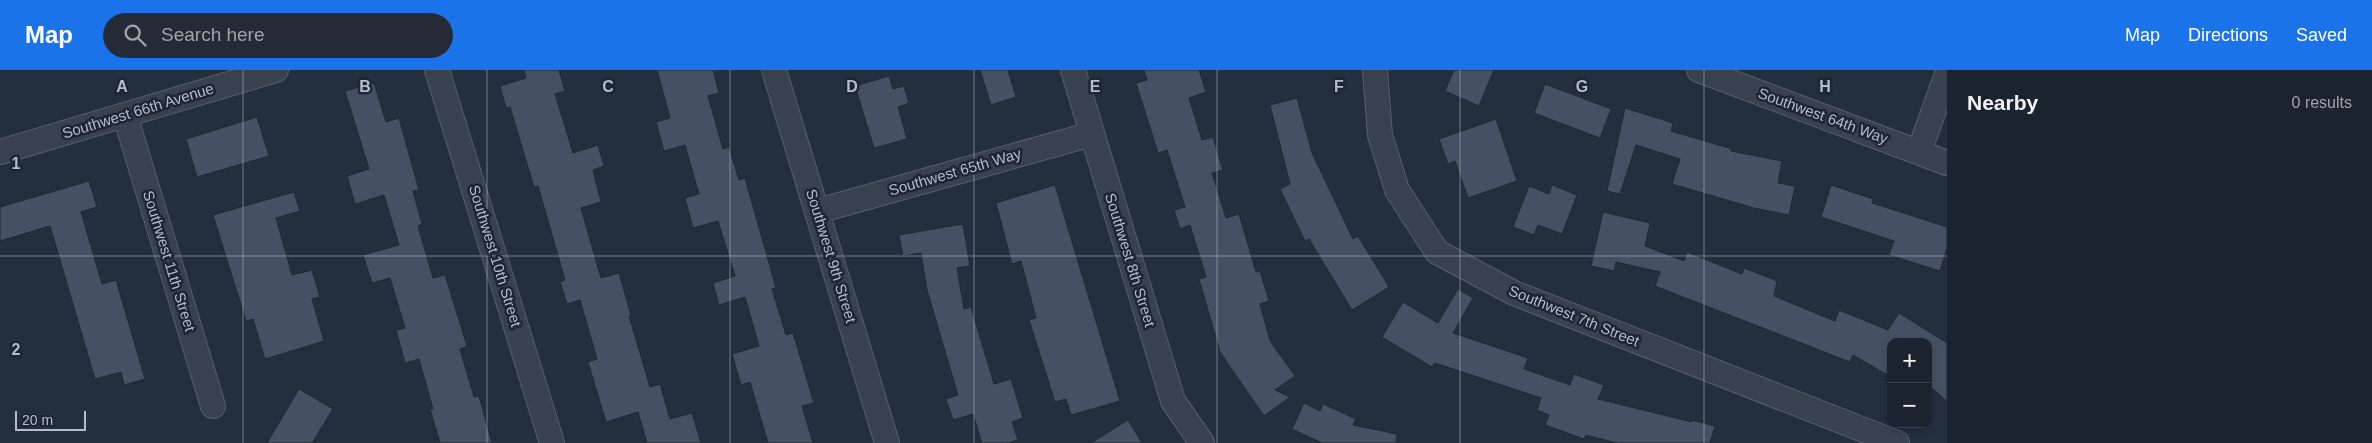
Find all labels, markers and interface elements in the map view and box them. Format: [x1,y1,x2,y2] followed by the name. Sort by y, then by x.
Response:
[103,13,453,58] search box
[25,21,73,48] text: Map
[121,21,149,49] icon: search
[161,24,265,45] text: Search here
[2125,25,2160,45] text: Map
[2188,25,2268,45] text: Directions
[2296,25,2347,45] text: Saved
[359,78,371,95] text: B
[602,78,614,95] text: C
[846,78,858,95] text: D
[1090,78,1101,95] text: E
[1334,78,1344,95] text: F
[1576,78,1588,95] text: G
[1819,78,1831,95] text: H
[60,79,216,143] street label: Southwest 66th Avenue
[1756,84,1891,147] street label: Southwest 64th Way
[1967,91,2038,114] text: Nearby
[2292,94,2352,111] text: 0 results
[887,144,1024,199] street label: Southwest 65th Way
[12,155,21,172] text: 1
[466,183,525,330] street label: Southwest 10th Street
[803,187,860,326] street label: Southwest 9th Street
[140,188,199,334] street label: Southwest 11th Street
[1102,191,1159,330] street label: Southwest 8th Street
[1506,282,1643,350] street label: Southwest 7th Street
[1887,338,1932,428] map controls
[1887,338,1932,383] button: +
[12,341,21,358] text: 2
[1887,383,1932,428] button: −
[15,408,86,431] scale bar
[22,412,53,428] text: 20 m

